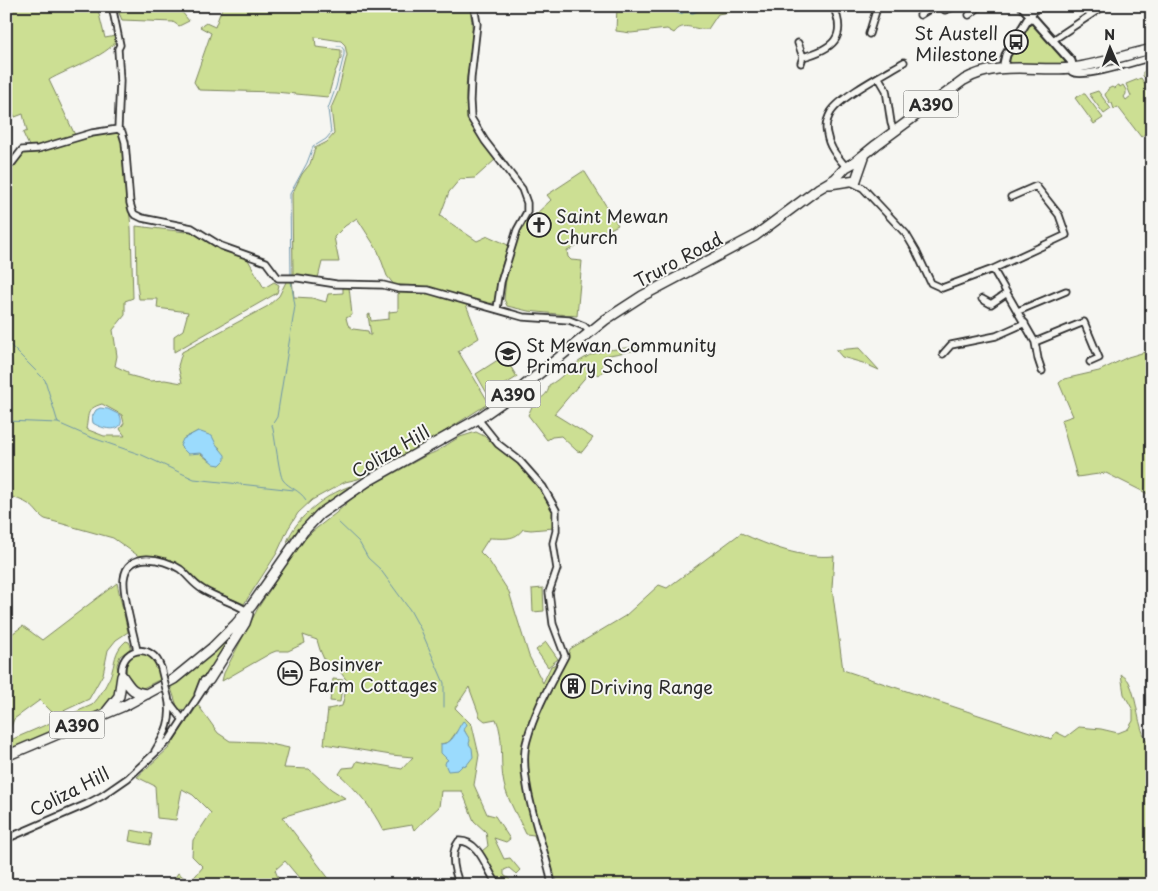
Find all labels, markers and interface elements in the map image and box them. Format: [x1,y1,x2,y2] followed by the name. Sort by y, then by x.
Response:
[914,19,998,67] place label: St Austell Milestone
[1086,22,1136,72] north arrow
[1104,24,1115,45] text: N
[1003,29,1029,55] bus stop icon: St Austell Milestone
[904,90,958,118] road number: A390
[556,202,668,250] place label: Saint Mewan Church
[526,212,552,238] church icon: Saint Mewan Church
[629,224,727,294] street label: Truro Road
[526,331,717,379] place label: St Mewan Community Primary School
[495,341,521,367] school or university icon: St Mewan Community Primary School
[486,380,540,408] road number: A390
[346,418,434,484] street label: Coliza Hill
[308,650,437,698] place label: Bosinver Farm Cottages
[277,660,303,686] hotel icon: Bosinver Farm Cottages
[560,673,586,699] building icon: Driving Range
[590,673,713,700] place label: Driving Range
[50,712,104,738] road number: A390
[24,759,114,823] street label: Coliza Hill

